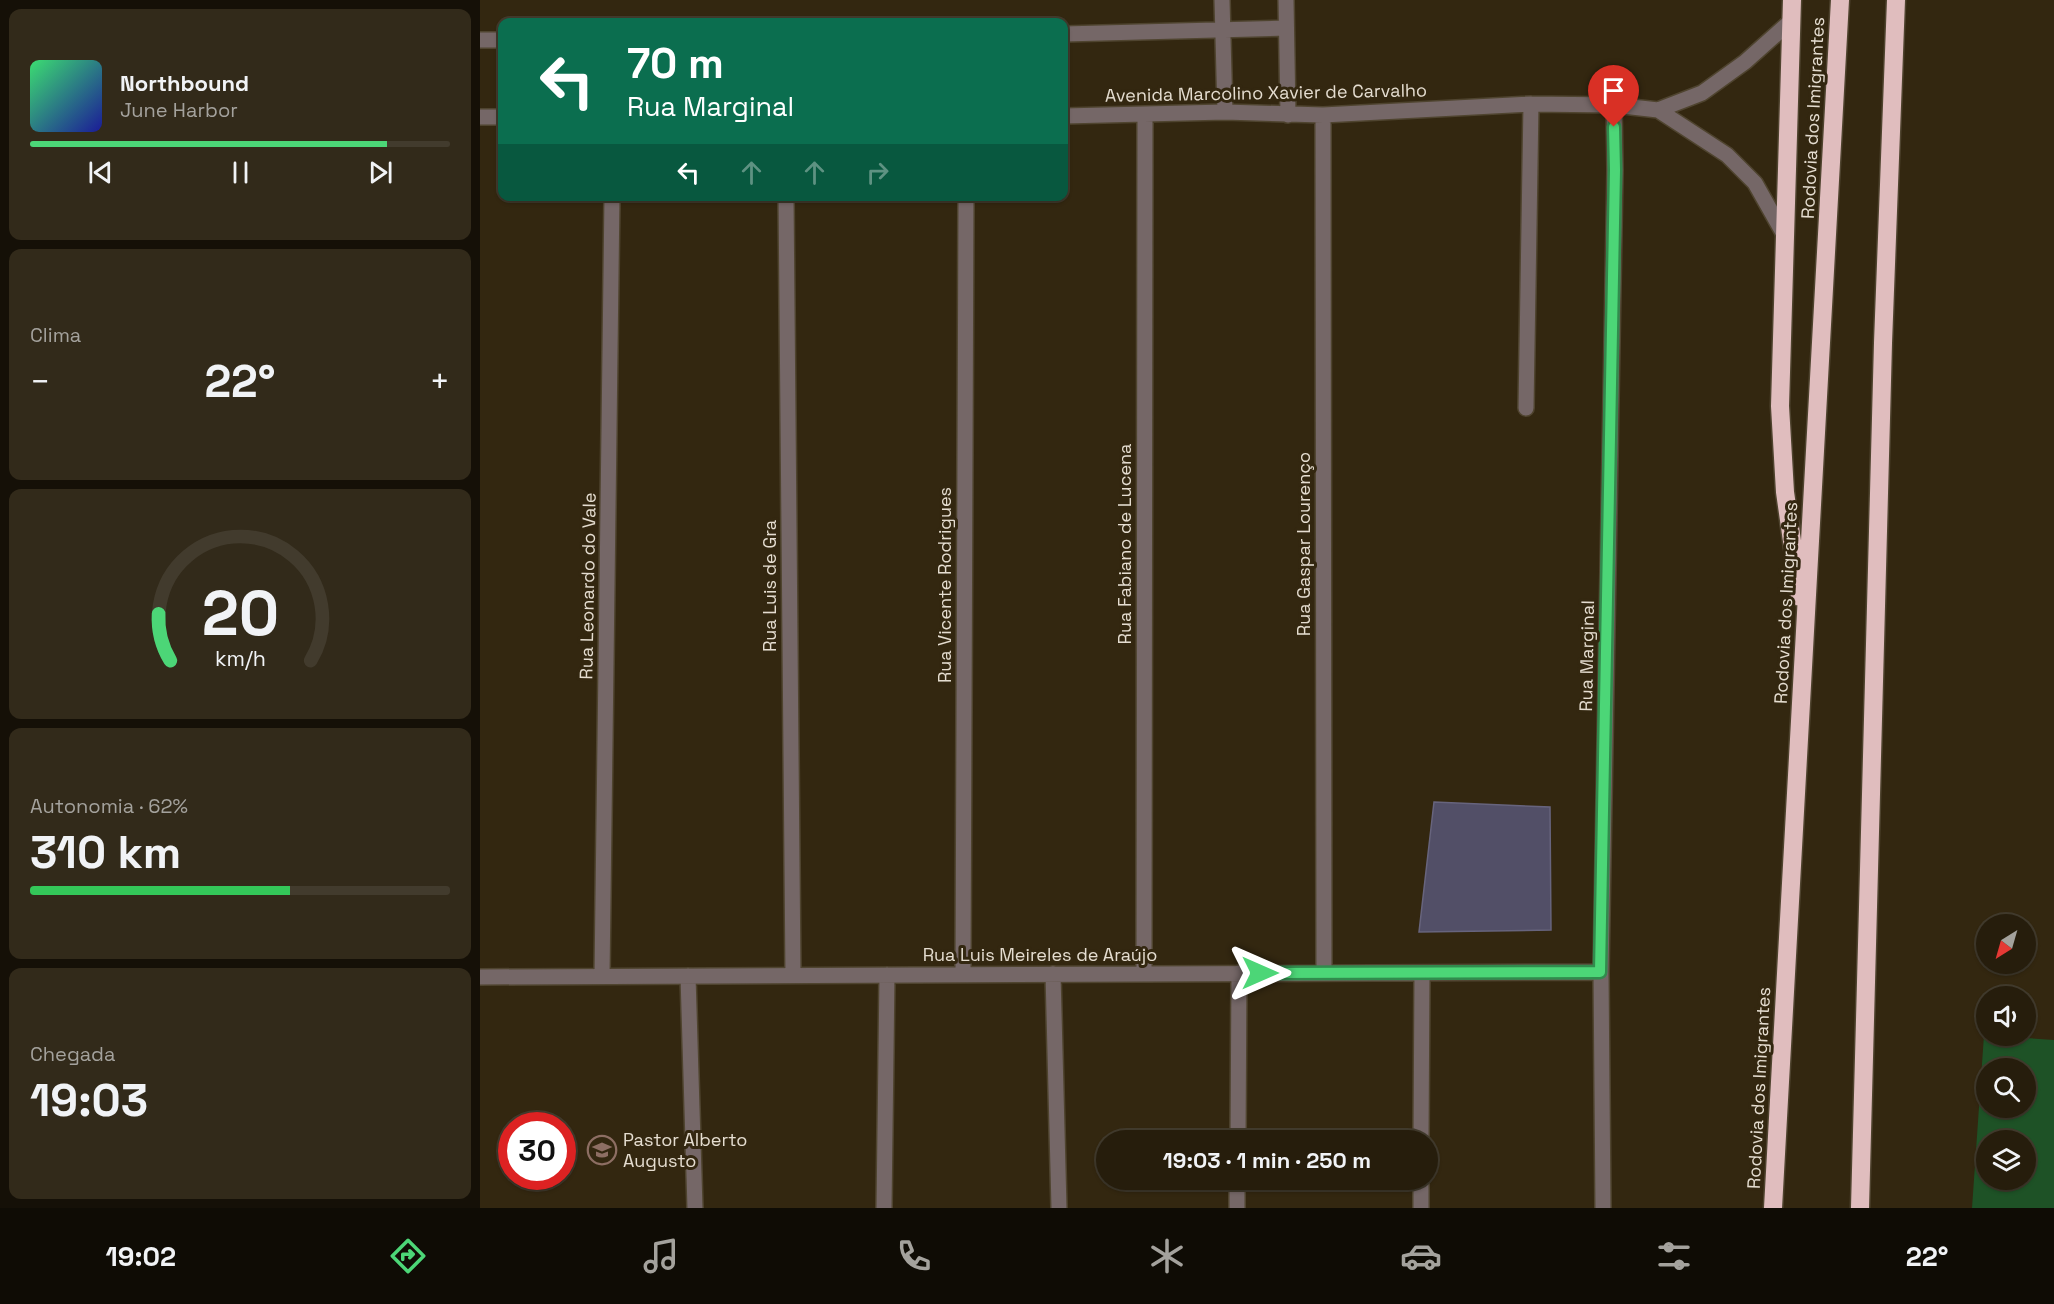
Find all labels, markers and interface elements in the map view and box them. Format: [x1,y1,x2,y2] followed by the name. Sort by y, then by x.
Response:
[1796,16,1829,220] street label: Rodovia dos Imigrantes
[627,37,724,90] text: 70 m
[528,42,606,120] icon: left
[1588,65,1639,127] pin
[120,69,249,97] text: Northbound
[1597,74,1630,107] icon: arrive
[1105,78,1427,107] street label: Avenida Marcolino Xavier de Carvalho
[627,89,794,124] text: Rua Marginal
[120,97,238,123] text: June Harbor
[84,156,117,189] icon: previous
[224,156,257,189] icon: pause
[364,156,397,189] icon: next
[672,156,705,189] icon: left
[735,156,768,189] icon: ahead
[798,156,831,189] icon: ahead
[861,156,894,189] icon: right
[30,322,81,348] text: Clima
[204,353,276,410] text: 22°
[30,361,50,403] text: −
[430,361,450,403] text: +
[1113,444,1136,644] street label: Rua Fabiano de Lucena
[1292,452,1315,636] street label: Rua Gaspar Lourenço
[933,487,956,683] street label: Rua Vicente Rodrigues
[574,492,601,680] street label: Rua Leonardo do Vale
[1769,501,1802,705] street label: Rodovia dos Imigrantes
[758,520,781,652] street label: Rua Luis de Gra
[201,574,279,653] text: 20
[1574,600,1599,712] street label: Rua Marginal
[214,645,266,672] text: km/h
[30,793,188,819] text: Autonomia · 62%
[30,824,181,881] text: 310 km
[1976,914,2036,974] north arrow
[1976,914,2036,1190] map controls
[1228,941,1292,1005] position arrow
[923,943,1157,966] street label: Rua Luis Meireles de Araújo
[1742,986,1775,1190] street label: Rodovia dos Imigrantes
[1976,986,2036,1046] button: sound
[30,1041,115,1067] text: Chegada
[1976,1058,2036,1118] button: search
[30,1072,148,1129] text: 19:03
[498,1112,576,1190] speed limit sign: 30
[623,1128,747,1172] place label: Pastor Alberto Augusto
[1976,1130,2036,1190] button: layers
[586,1134,618,1166] school or university icon: Pastor Alberto Augusto
[1163,1146,1371,1174] text: 19:03 · 1 min · 250 m
[387,1235,429,1277] icon: directions
[640,1235,682,1277] icon: music
[893,1235,935,1277] icon: phone
[1146,1235,1188,1277] icon: climate
[1400,1235,1442,1277] icon: car
[1653,1235,1695,1277] icon: filters
[106,1239,176,1274] text: 19:02
[1906,1239,1948,1274] text: 22°

